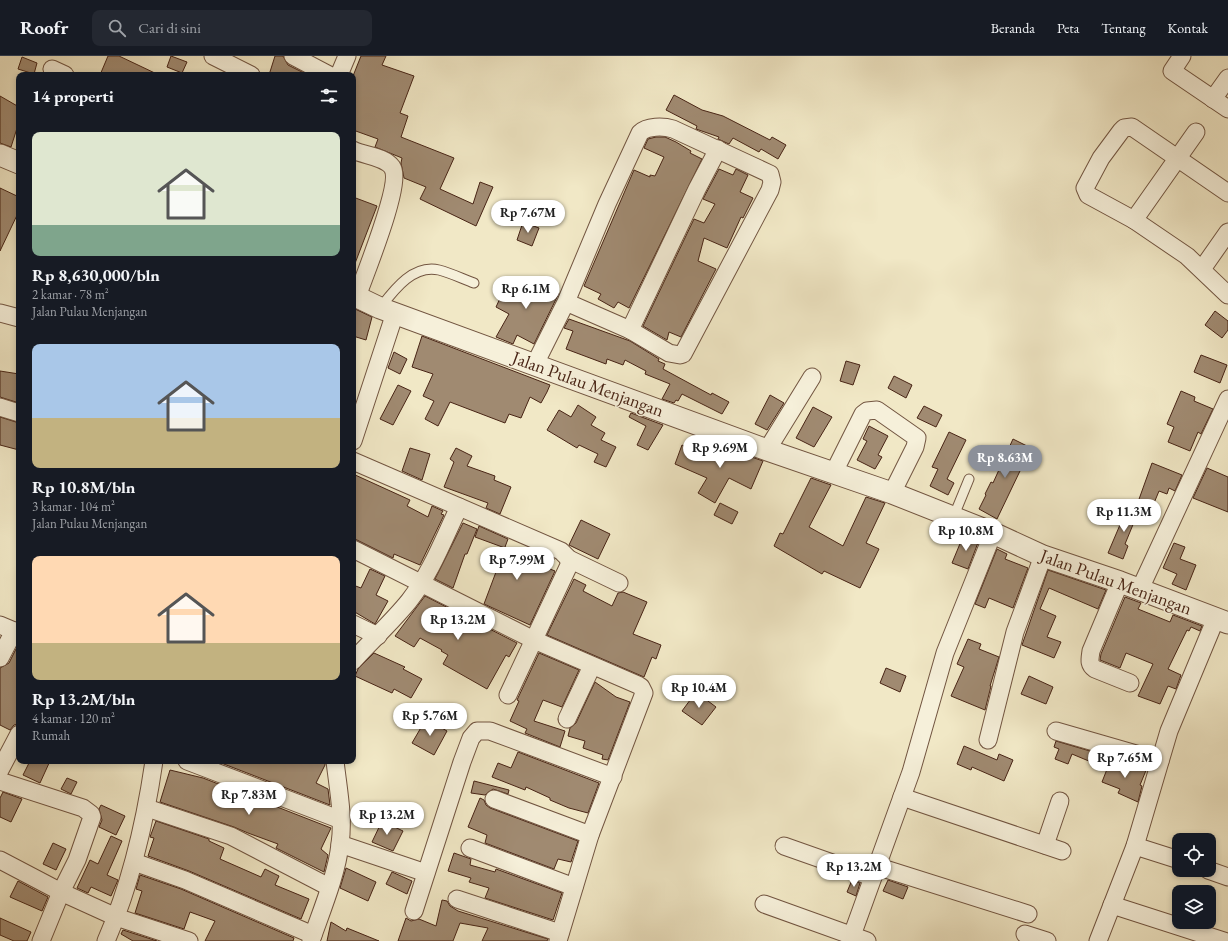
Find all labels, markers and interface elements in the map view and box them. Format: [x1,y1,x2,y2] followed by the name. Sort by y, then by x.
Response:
[92,10,372,46] search box
[20,15,68,40] text: Roofr
[106,17,128,39] icon: search
[138,18,201,37] text: Cari di sini
[991,19,1035,37] text: Beranda
[1057,19,1079,37] text: Peta
[1101,19,1146,37] text: Tentang
[1168,19,1208,37] text: Kontak
[32,85,114,107] text: 14 properti
[318,85,340,107] icon: filters
[150,158,222,230] icon: home
[487,200,569,234] pin: Rp 7.67M
[500,204,556,221] text: Rp 7.67M
[32,264,160,286] text: Rp 8,630,000/bln
[489,276,563,310] pin: Rp 6.1M
[501,280,551,297] text: Rp 6.1M
[32,286,109,303] text: 2 kamar · 78 m²
[32,303,147,320] text: Jalan Pulau Menjangan
[507,345,668,422] street label: Jalan Pulau Menjangan
[150,370,222,442] icon: home
[679,435,761,469] pin: Rp 9.69M
[692,439,748,456] text: Rp 9.69M
[964,445,1046,479] pin: Rp 8.63M
[977,449,1033,466] text: Rp 8.63M
[32,476,135,498] text: Rp 10.8M/bln
[32,498,115,515] text: 3 kamar · 104 m²
[1083,499,1165,533] pin: Rp 11.3M
[1096,503,1152,520] text: Rp 11.3M
[32,515,147,532] text: Jalan Pulau Menjangan
[925,518,1007,552] pin: Rp 10.8M
[938,522,994,539] text: Rp 10.8M
[1035,543,1196,620] street label: Jalan Pulau Menjangan
[476,547,558,581] pin: Rp 7.99M
[489,551,545,568] text: Rp 7.99M
[150,582,222,654] icon: home
[417,607,499,641] pin: Rp 13.2M
[430,611,486,628] text: Rp 13.2M
[658,675,740,709] pin: Rp 10.4M
[671,679,727,696] text: Rp 10.4M
[32,688,135,710] text: Rp 13.2M/bln
[389,703,471,737] pin: Rp 5.76M
[402,707,458,724] text: Rp 5.76M
[32,710,115,727] text: 4 kamar · 120 m²
[32,727,70,744] text: Rumah
[1084,745,1166,779] pin: Rp 7.65M
[1097,749,1153,766] text: Rp 7.65M
[208,782,290,816] pin: Rp 7.83M
[221,786,277,803] text: Rp 7.83M
[346,802,428,836] pin: Rp 13.2M
[359,806,415,823] text: Rp 13.2M
[1172,833,1216,929] map controls
[1172,833,1216,877] button: locate
[813,854,895,888] pin: Rp 13.2M
[826,858,882,875] text: Rp 13.2M
[1172,885,1216,929] button: layers

